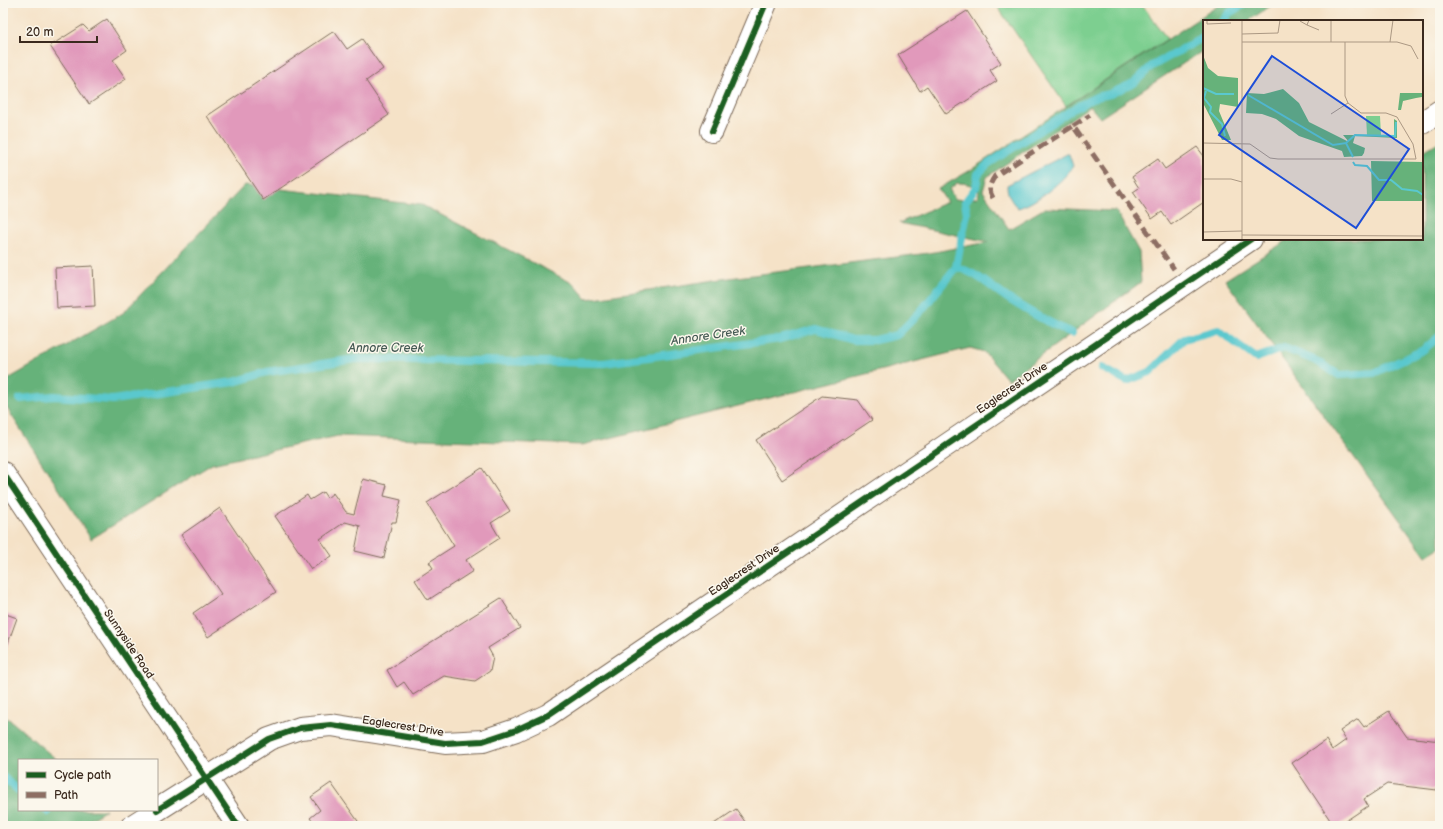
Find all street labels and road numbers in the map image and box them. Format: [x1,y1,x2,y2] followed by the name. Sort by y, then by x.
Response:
[974,359,1050,416] street label: Eaglecrest Drive
[706,541,782,598] street label: Eaglecrest Drive
[101,607,157,681] street label: Sunnyside Road
[361,713,445,739] street label: Eaglecrest Drive

